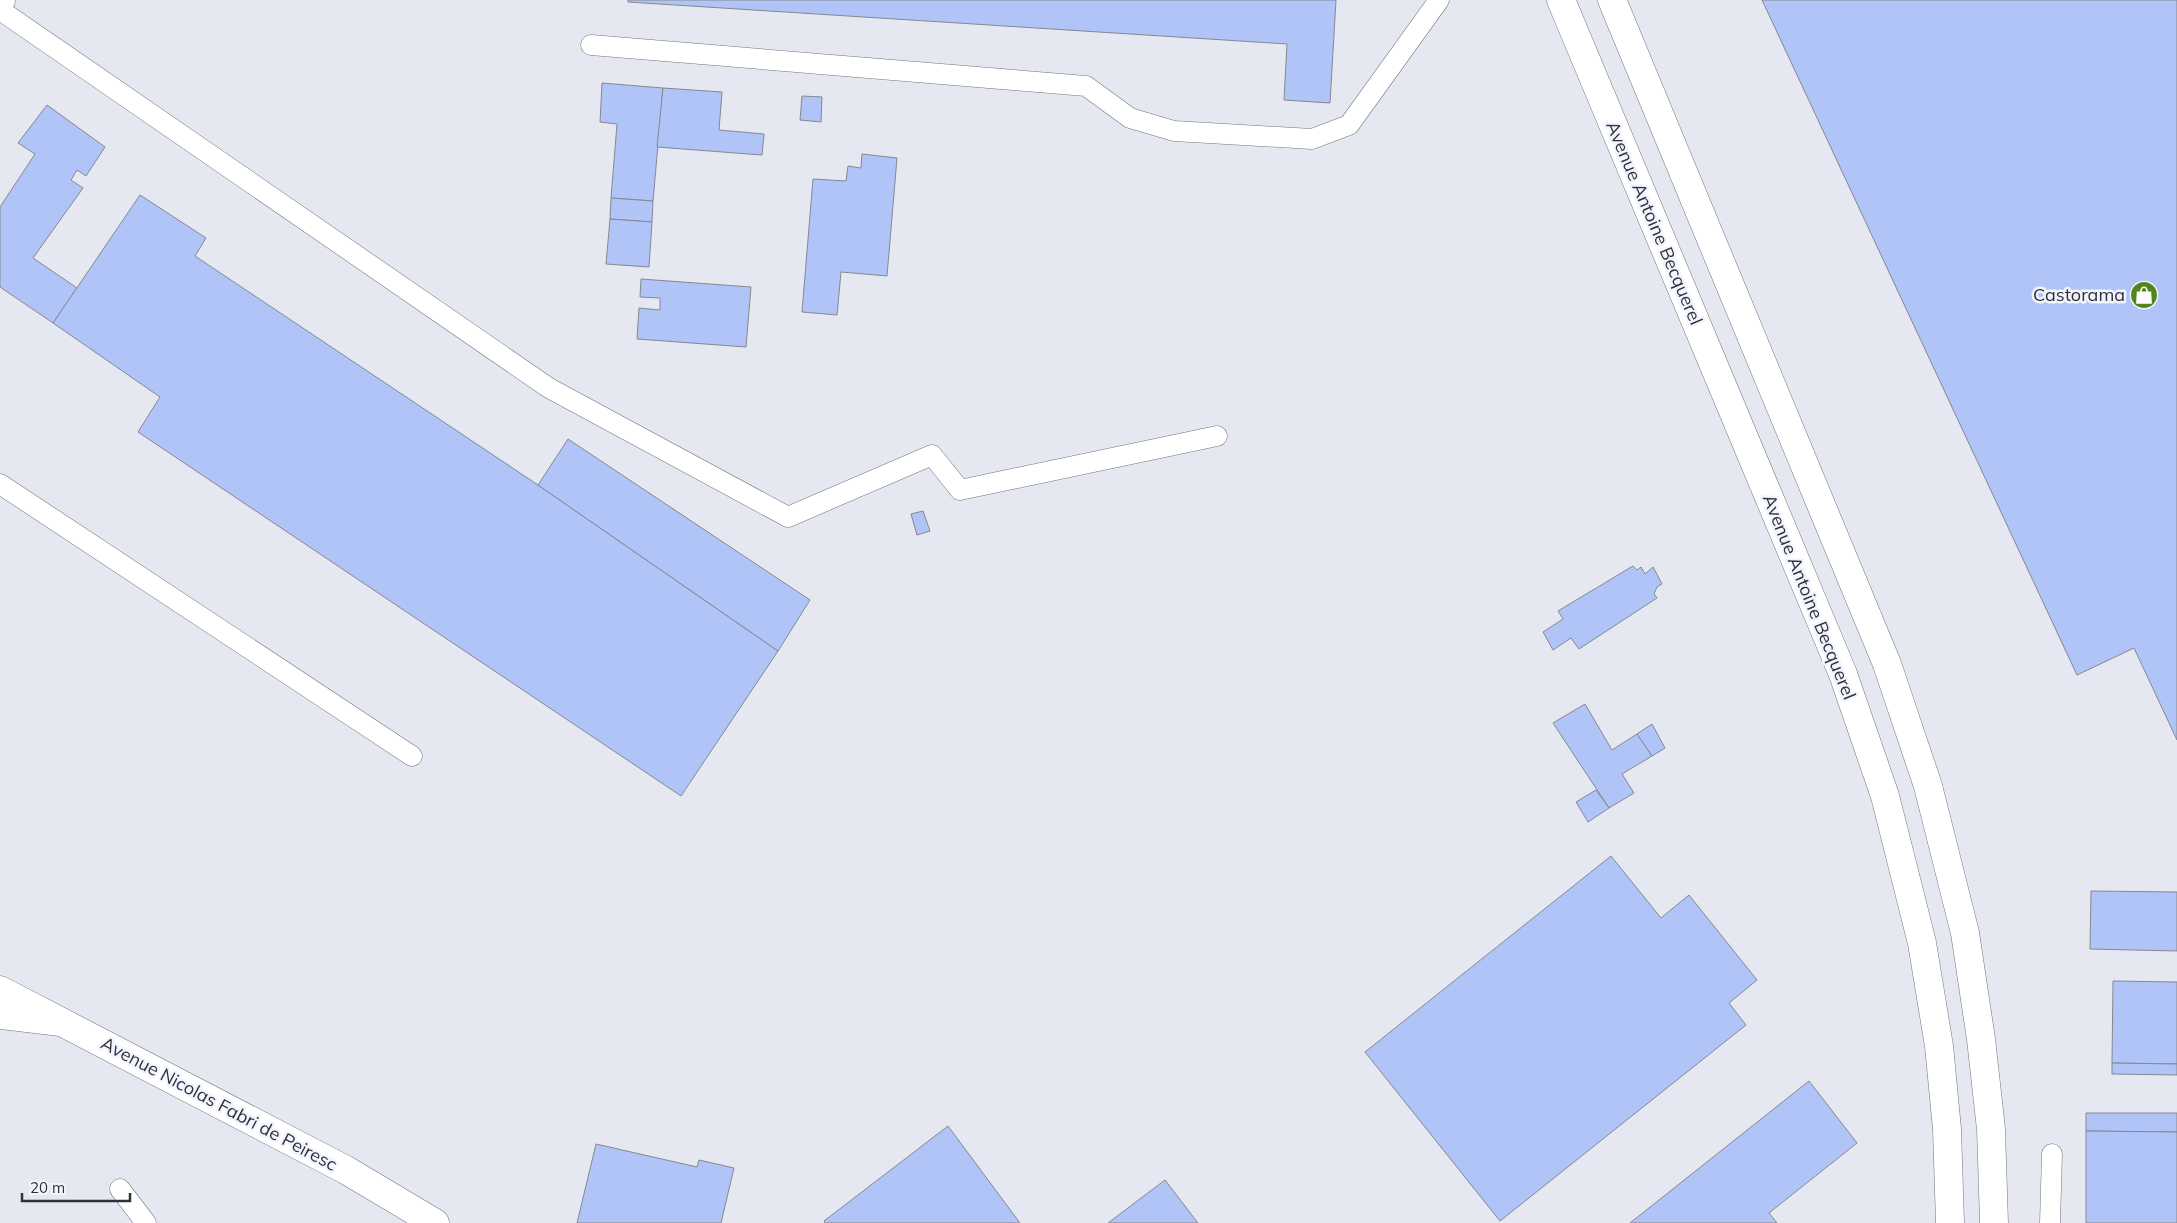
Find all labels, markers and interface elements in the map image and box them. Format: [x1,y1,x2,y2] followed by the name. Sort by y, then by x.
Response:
[1601,117,1708,328] street label: Avenue Antoine Becquerel
[2129,280,2159,310] shop icon: Castorama
[2033,283,2125,306] place label: Castorama
[1758,491,1861,703] street label: Avenue Antoine Becquerel
[97,1031,341,1176] street label: Avenue Nicolas Fabri de Peiresc
[22,1170,130,1202] scale bar
[30,1178,65,1197] text: 20 m

